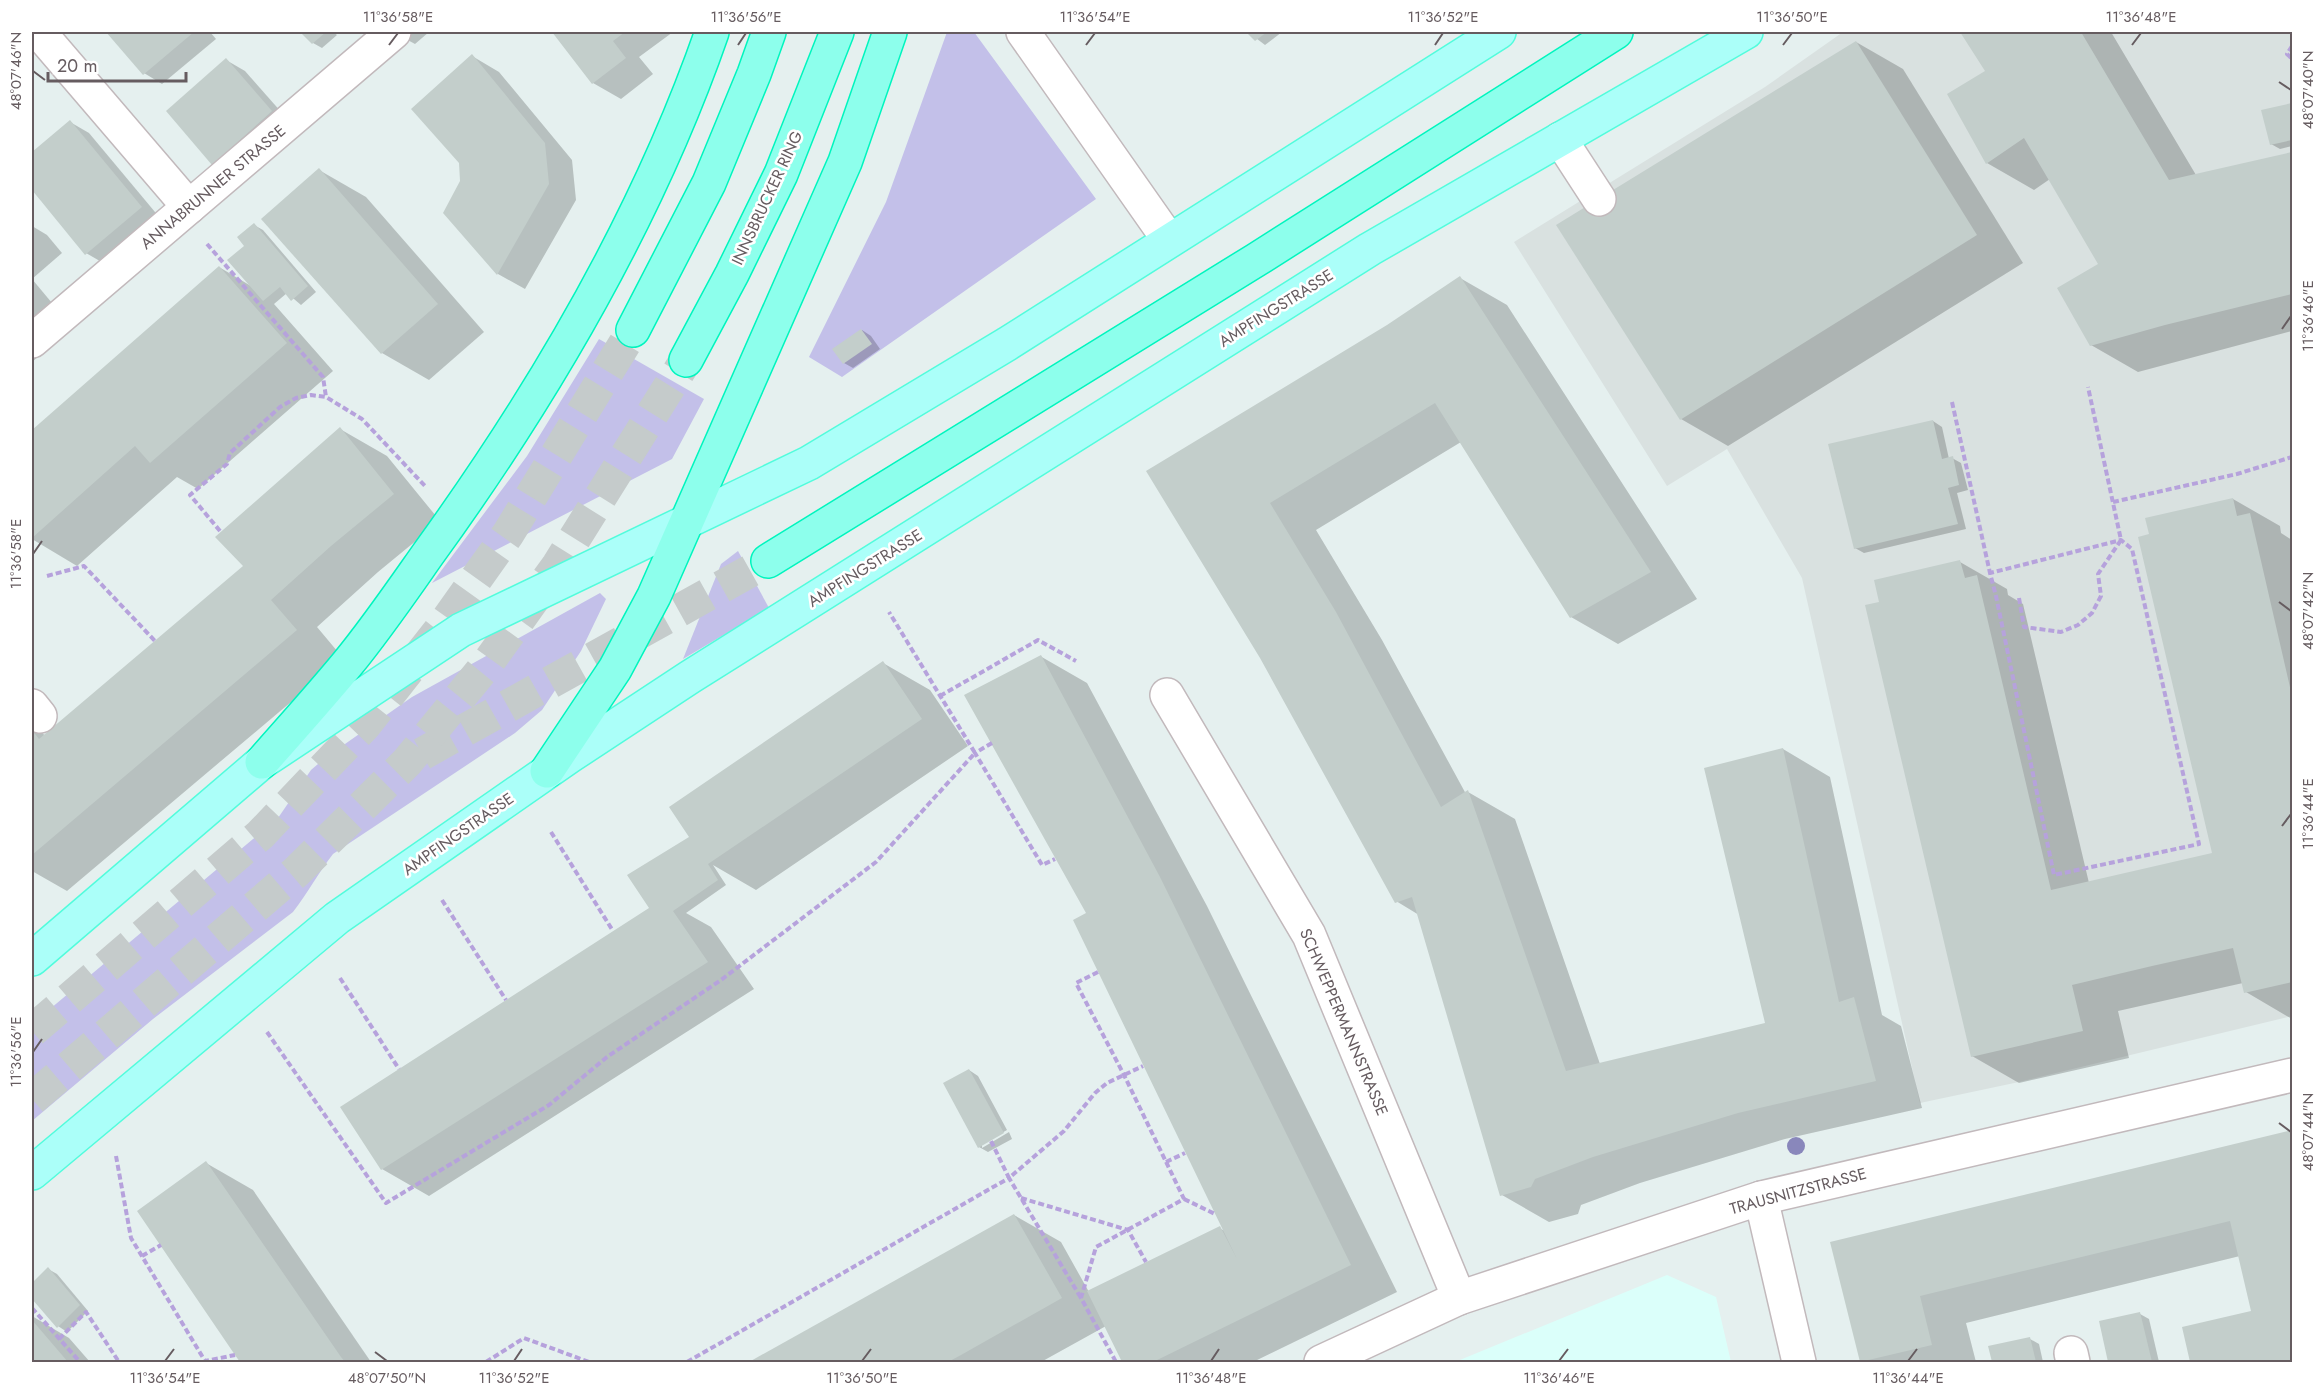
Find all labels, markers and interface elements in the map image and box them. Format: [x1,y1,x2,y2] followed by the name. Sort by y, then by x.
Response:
[363,6,433,28] text: 11°36'58"E
[710,6,782,28] text: 11°36'56"E
[1059,6,1131,28] text: 11°36'54"E
[1408,6,1479,28] text: 11°36'52"E
[1756,6,1828,28] text: 11°36'50"E
[2106,6,2176,28] text: 11°36'48"E
[5,32,27,110] text: 48°07'46"N
[48,45,186,83] scale bar
[2297,51,2319,129] text: 48°07'40"N
[57,53,97,79] text: 20 m
[135,119,291,255] street label: ANNABRUNNER STRASSE
[726,127,808,269] street label: INNSBRUCKER RING
[1214,264,1338,352] street label: AMPFINGSTRASSE
[2297,280,2319,352] text: 11°36'46"E
[5,519,27,589] text: 11°36'58"E
[803,524,927,612] street label: AMPFINGSTRASSE
[2297,572,2319,650] text: 48°07'42"N
[2297,778,2319,850] text: 11°36'44"E
[398,787,518,881] street label: AMPFINGSTRASSE
[1294,925,1394,1119] street label: SCHWEPPERMANNSTRASSE
[5,1016,27,1088] text: 11°36'56"E
[2297,1093,2319,1171] text: 48°07'44"N
[1727,1162,1869,1220] street label: TRAUSNITZSTRASSE
[129,1367,201,1389] text: 11°36'54"E
[348,1367,426,1389] text: 48°07'50"N
[479,1367,550,1389] text: 11°36'52"E
[826,1367,898,1389] text: 11°36'50"E
[1176,1367,1246,1389] text: 11°36'48"E
[1523,1367,1595,1389] text: 11°36'46"E
[1872,1367,1944,1389] text: 11°36'44"E

